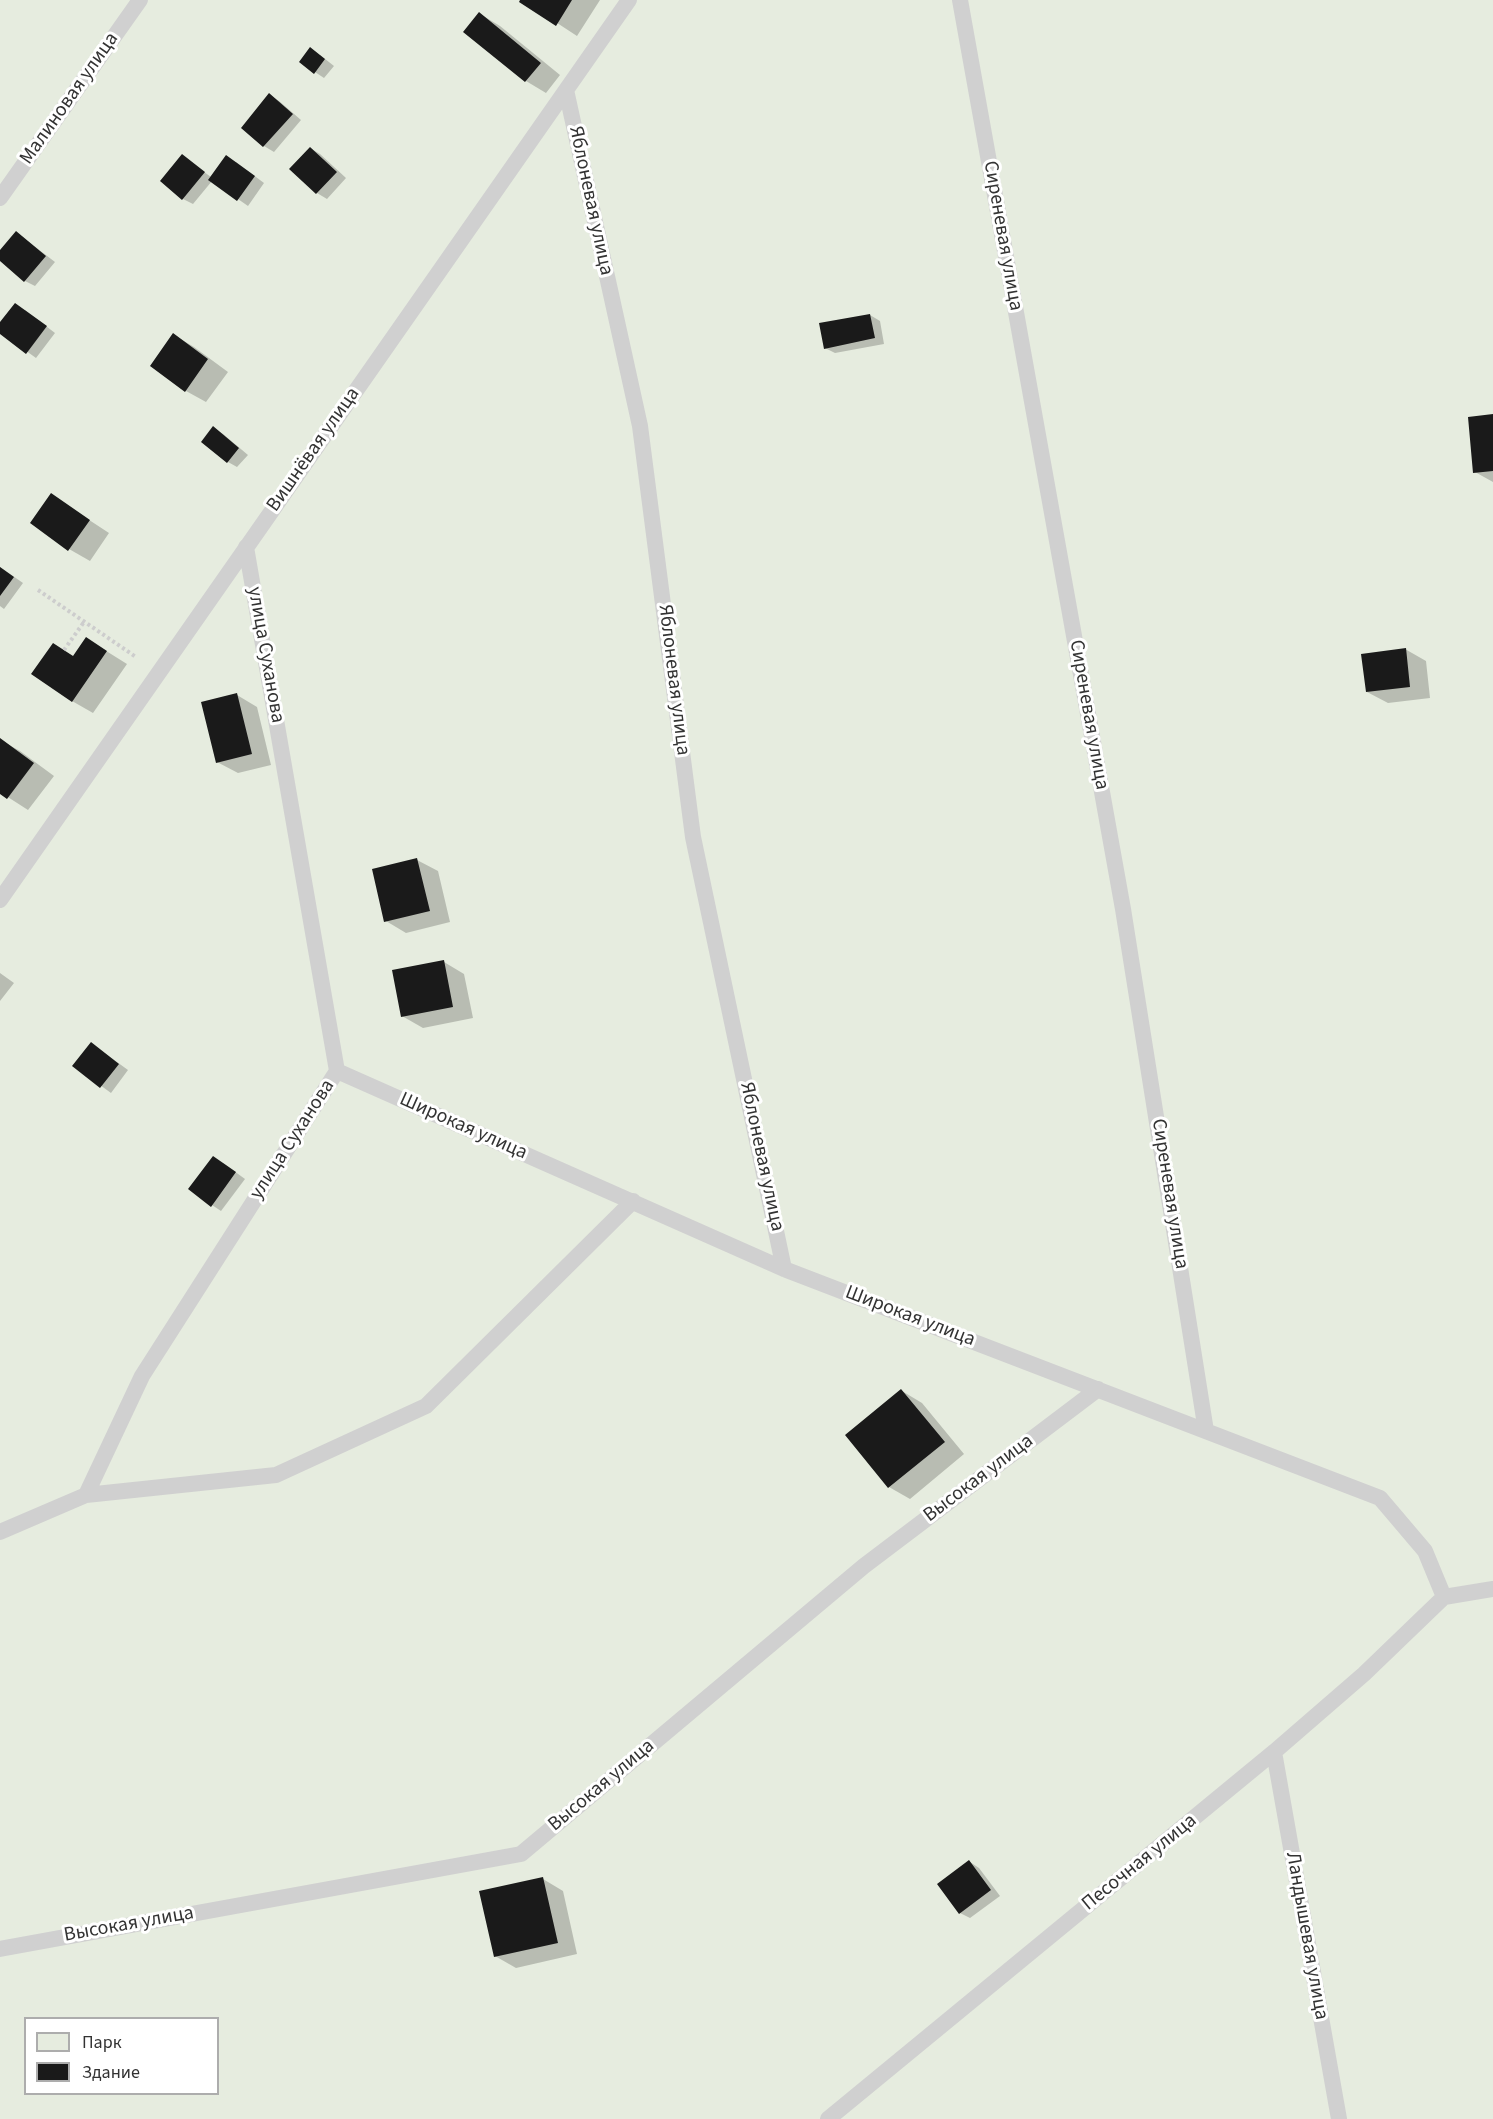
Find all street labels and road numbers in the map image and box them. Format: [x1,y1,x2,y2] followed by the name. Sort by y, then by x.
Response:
[16,28,124,170] street label: Малиновая улица
[562,124,618,278] street label: Яблоневая улица
[977,159,1027,313] street label: Сиреневая улица
[262,383,366,517] street label: Вишнёвая улица
[241,585,289,725] street label: улица Суханова
[652,603,694,757] street label: Яблоневая улица
[1063,638,1113,792] street label: Сиреневая улица
[245,1076,341,1204] street label: улица Суханова
[733,1080,789,1234] street label: Яблоневая улица
[395,1088,531,1166] street label: Широкая улица
[1145,1117,1193,1271] street label: Сиреневая улица
[842,1281,978,1353] street label: Широкая улица
[919,1430,1039,1528] street label: Высокая улица
[544,1735,660,1837] street label: Высокая улица
[1078,1809,1202,1917] street label: Песочная улица
[1279,1850,1333,2022] street label: Ландышевая улица
[62,1902,196,1948] street label: Высокая улица

